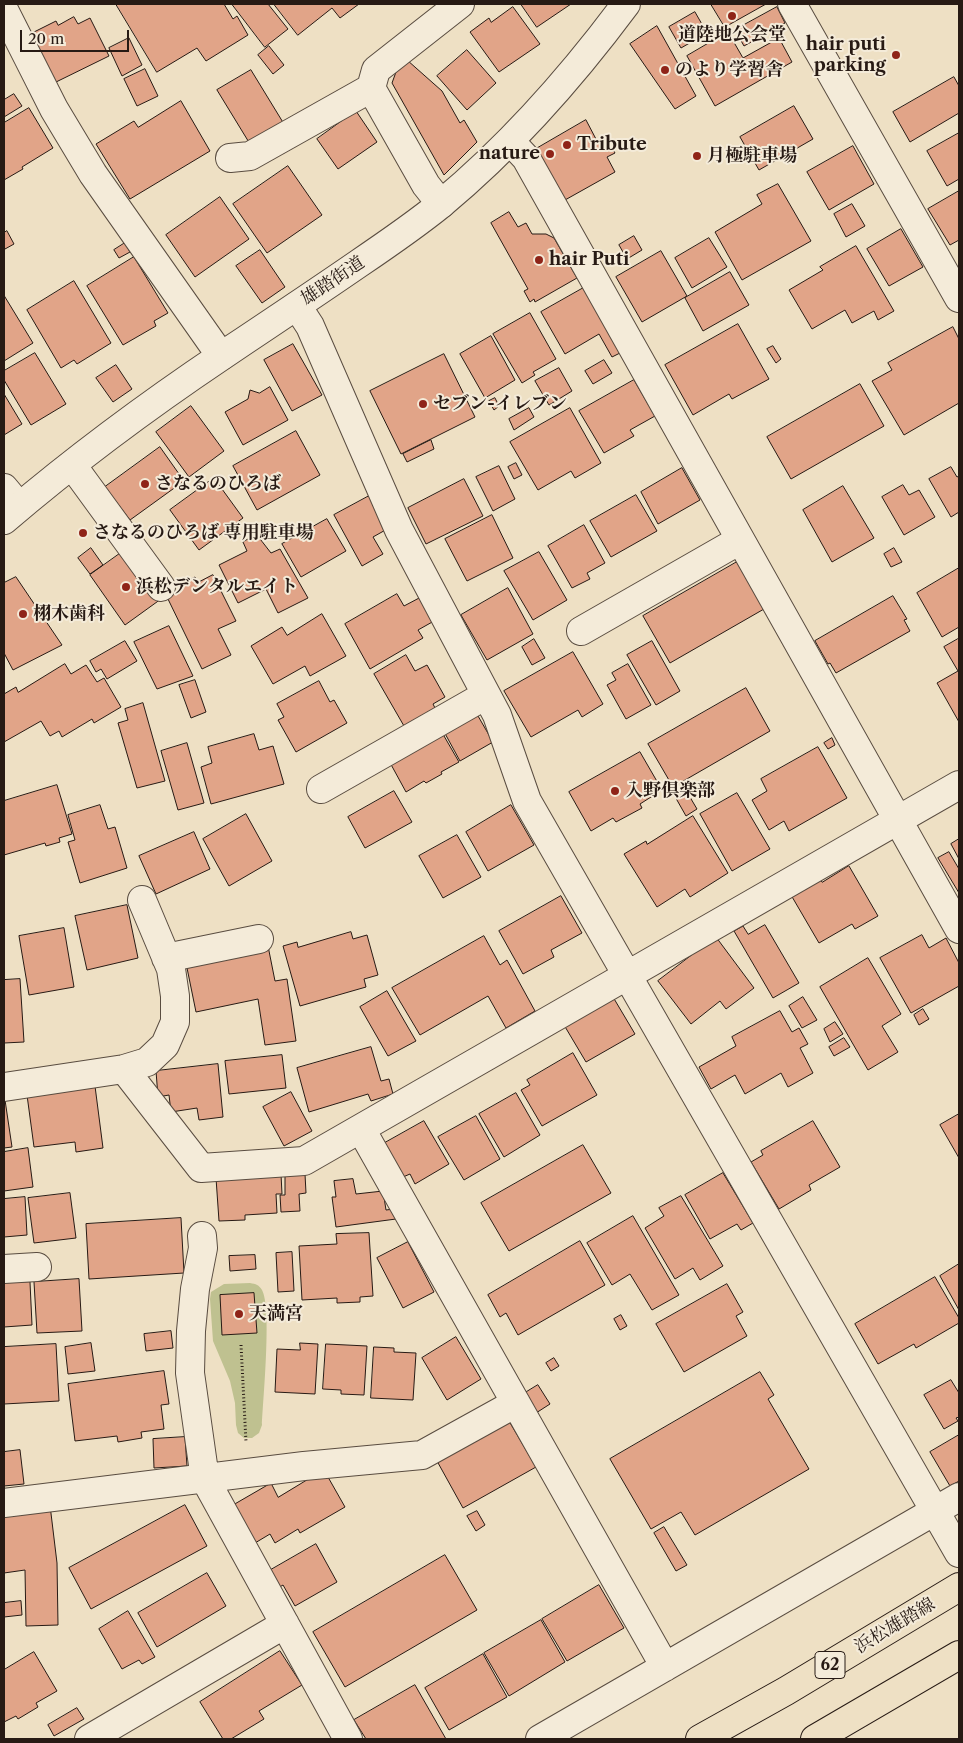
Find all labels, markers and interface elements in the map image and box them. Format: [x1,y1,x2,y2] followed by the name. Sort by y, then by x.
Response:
[726,10,738,22] marker: 道陸地公会堂
[22,20,131,52] scale bar
[678,24,786,46] place label: 道陸地公会堂
[28,29,64,48] text: 20 m
[806,34,886,76] place label: hair puti parking
[890,49,902,61] marker: hair puti parking
[675,59,783,81] place label: のより学習舎
[659,64,671,76] marker: のより学習舎
[577,134,647,156] place label: Tribute
[561,139,573,151] marker: Tribute
[479,143,540,165] place label: nature
[707,145,797,167] place label: 月極駐車場
[544,148,556,160] marker: nature
[691,150,703,162] marker: 月極駐車場
[549,249,629,271] place label: hair Puti
[297,252,369,310] street label: 雄踏街道
[533,254,545,266] marker: hair Puti
[433,393,567,415] place label: セブン-イレブン
[417,398,429,410] marker: セブン-イレブン
[155,473,281,495] place label: さなるのひろば
[139,478,151,490] marker: さなるのひろば
[93,522,314,544] place label: さなるのひろば 専用駐車場
[77,527,89,539] marker: さなるのひろば 専用駐車場
[136,576,298,598] place label: 浜松デンタルエイト
[120,581,132,593] marker: 浜松デンタルエイト
[33,603,105,625] place label: 栩木歯科
[17,608,29,620] marker: 栩木歯科
[625,780,715,802] place label: 入野倶楽部
[609,785,621,797] marker: 入野倶楽部
[249,1303,303,1325] place label: 天満宮
[233,1308,245,1320] marker: 天満宮
[851,1594,939,1658] street label: 浜松雄踏線
[815,1652,845,1678] road number: 62

